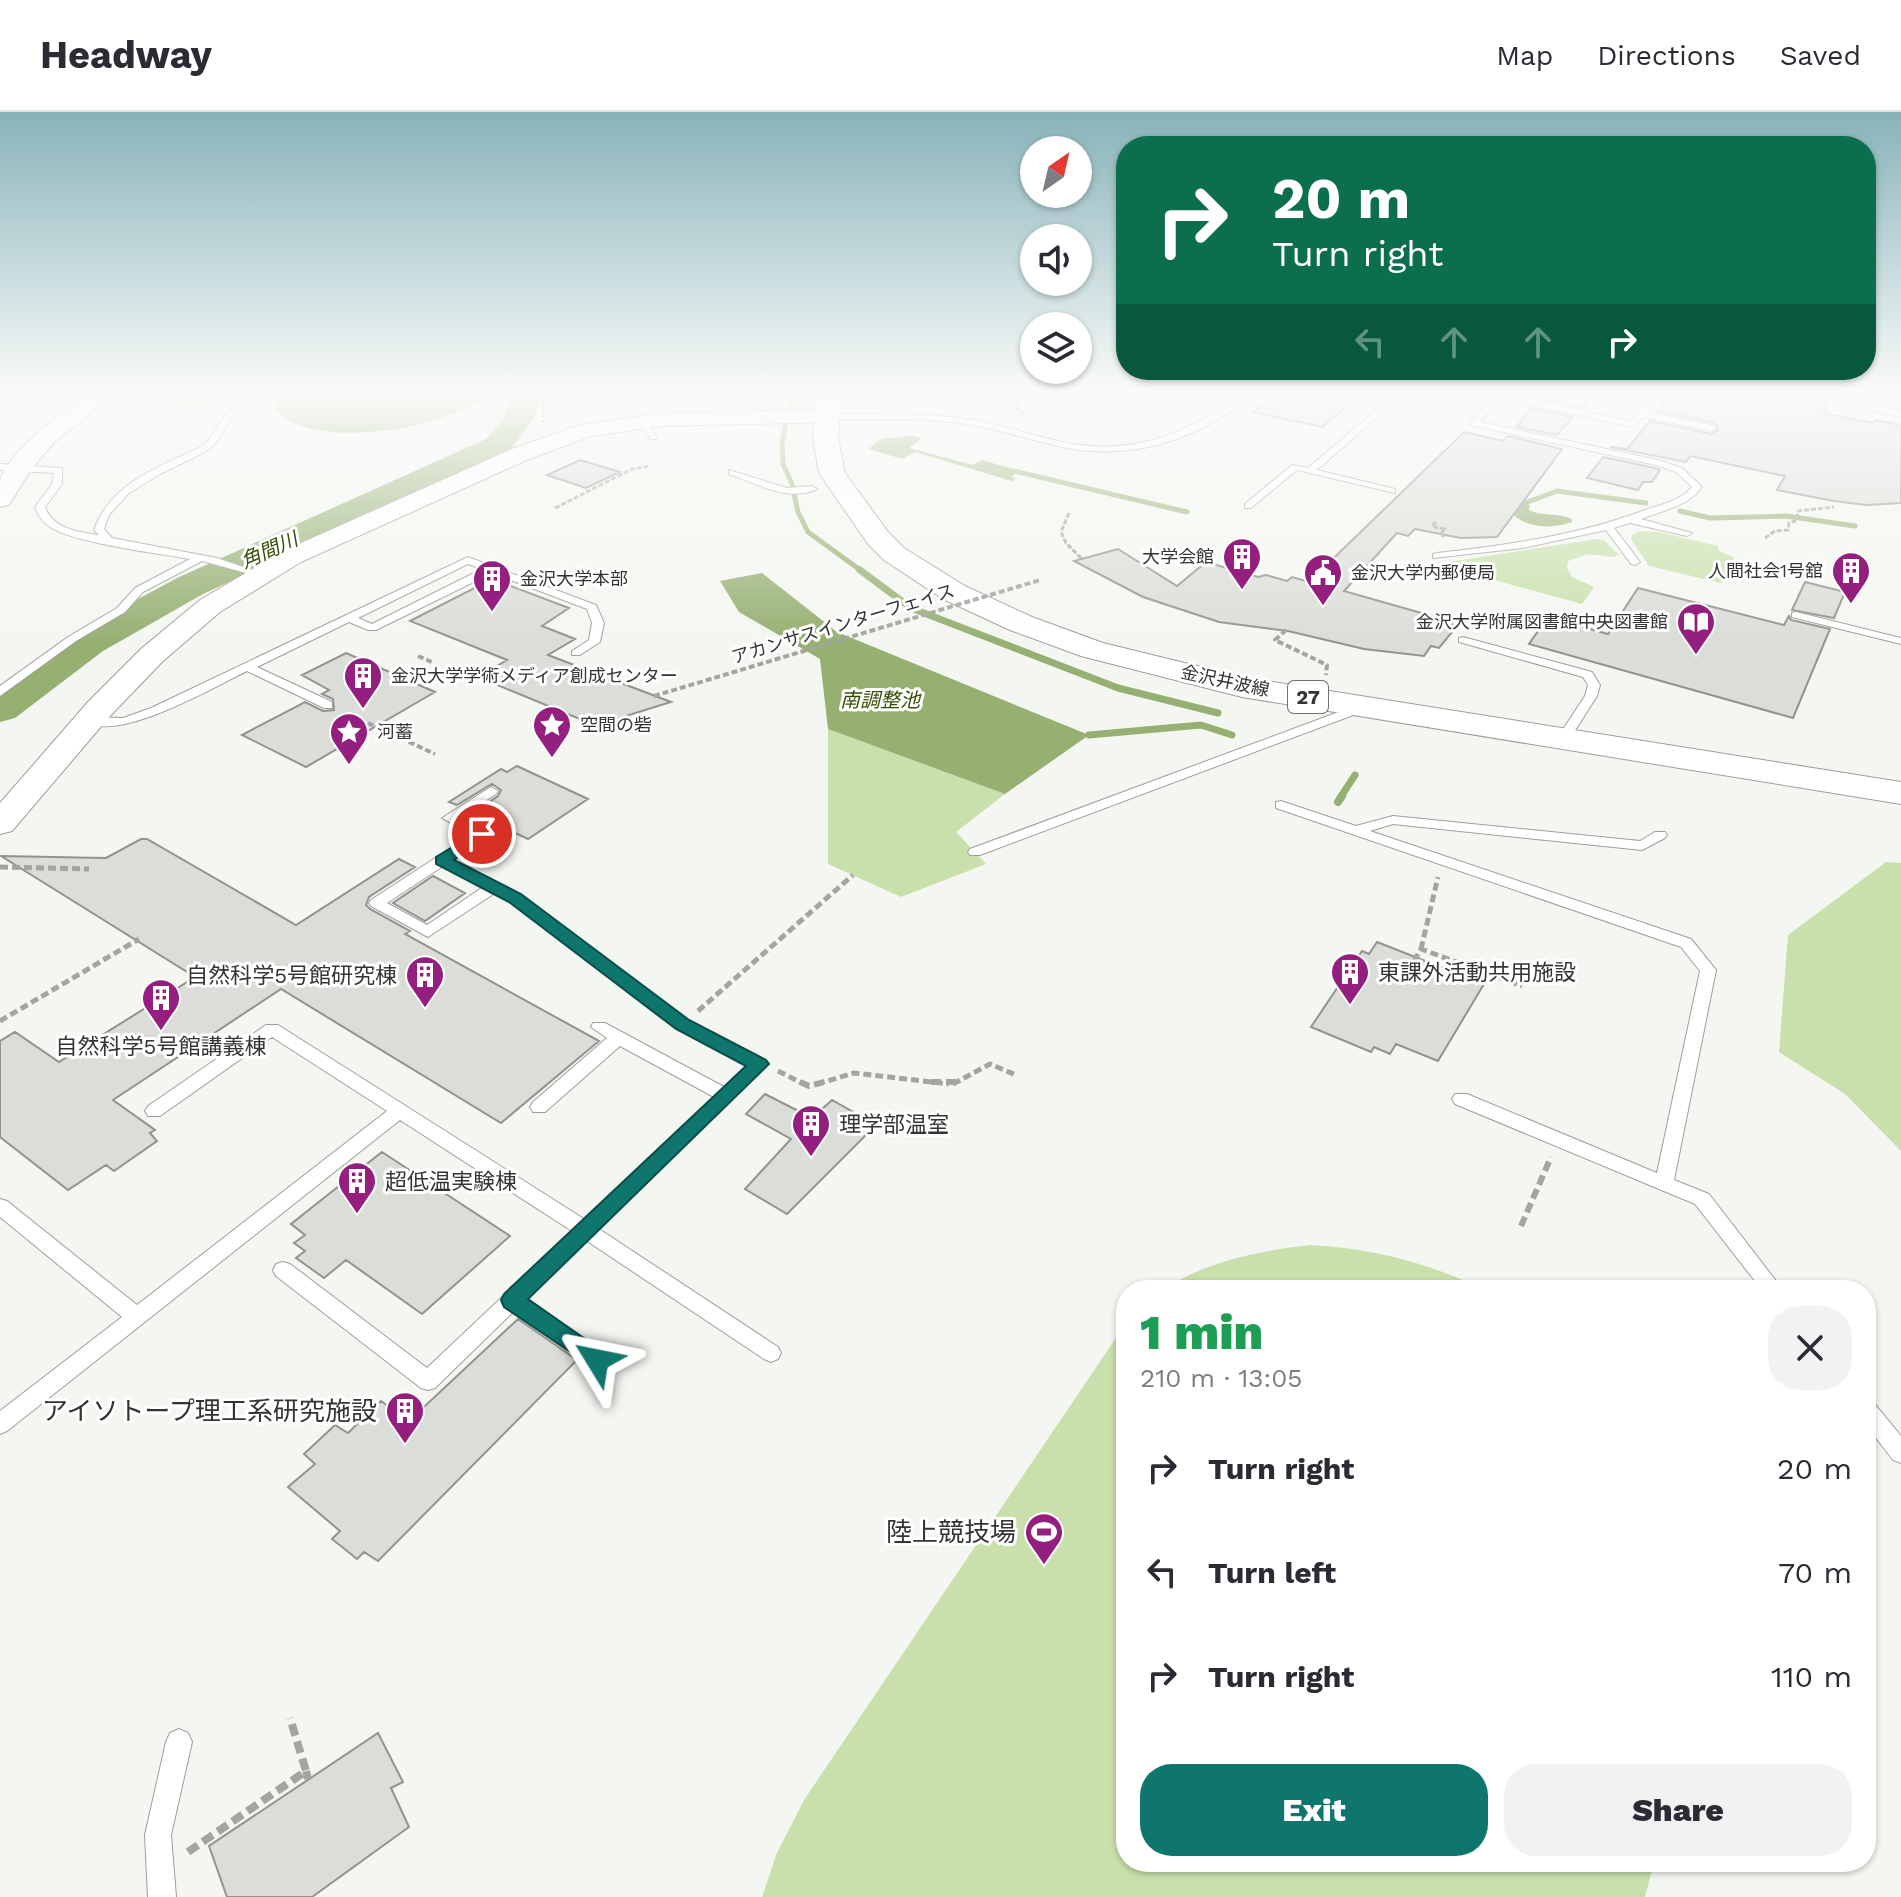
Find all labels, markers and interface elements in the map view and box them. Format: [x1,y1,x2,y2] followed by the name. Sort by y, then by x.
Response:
[40,33,212,77] text: Headway
[1496,39,1553,72] text: Map
[1597,39,1736,72] text: Directions
[1780,39,1861,72] text: Saved
[1020,136,1092,208] north arrow
[1020,136,1092,384] map controls
[1272,166,1410,232] text: 20 m
[1140,168,1244,272] icon: right
[1020,224,1092,296] button: sound
[1272,233,1443,275] text: Turn right
[1020,312,1092,384] button: layers
[1348,320,1392,364] icon: left
[1432,320,1476,364] icon: ahead
[1516,320,1560,364] icon: ahead
[1600,320,1644,364] icon: right
[237,526,303,573] water label: 角間川
[1221,536,1263,591] building icon: 大学会館
[1142,546,1214,567] place label: 大学会館
[1830,550,1872,605] building icon: 人間社会1号舘
[1302,552,1344,607] public building icon: 金沢大学内郵便局
[471,558,513,613] building icon: 金沢大学本部
[1708,560,1823,581] place label: 人間社会1号舘
[1351,562,1495,583] place label: 金沢大学内郵便局
[520,568,628,589] place label: 金沢大学本部
[729,580,957,667] street label: アカンサスインターフェイス
[1675,601,1717,656] library icon: 金沢大学附属図書館中央図書館
[1416,611,1668,632] place label: 金沢大学附属図書館中央図書館
[342,655,384,710] building icon: 金沢大学学術メディア創成センター
[1179,661,1271,700] street label: 金沢井波線
[391,665,678,686] place label: 金沢大学学術メディア創成センター
[1288,681,1328,713] road number: 27
[840,688,922,712] water label: 南調整池
[531,704,573,759] place icon: 空間の砦
[328,711,370,766] place icon: 河蓄
[580,714,652,735] place label: 空間の砦
[377,721,413,742] place label: 河蓄
[448,800,516,868] pin
[460,812,504,856] icon: arrive
[1329,951,1371,1006] building icon: 東課外活動共用施設
[404,954,446,1009] building icon: 自然科学5号館研究棟
[1378,960,1576,985] place label: 東課外活動共用施設
[186,963,397,988] place label: 自然科学5号館研究棟
[140,977,182,1032] building icon: 自然科学5号館講義棟
[56,1034,266,1059] place label: 自然科学5号館講義棟
[790,1103,832,1158] building icon: 理学部温室
[839,1112,949,1137] place label: 理学部温室
[336,1160,378,1215] building icon: 超低温実験棟
[385,1169,517,1194] place label: 超低温実験棟
[1140,1304,1263,1361] text: 1 min
[1768,1306,1852,1390] button: close
[555,1318,639,1402] position arrow
[1140,1363,1303,1393] text: 210 m · 13:05
[384,1390,426,1445] building icon: アイソトープ理工系研究施設
[42,1396,377,1426] place label: アイソトープ理工系研究施設
[1140,1446,1184,1490] icon: right
[1208,1451,1354,1486] text: Turn right
[1777,1451,1852,1486] text: 20 m
[1023,1511,1065,1566] sports icon: 陸上競技場
[886,1517,1016,1547] place label: 陸上競技場
[1140,1550,1184,1594] icon: left
[1208,1555,1336,1590] text: Turn left
[1778,1555,1852,1590] text: 70 m
[1140,1654,1184,1698] icon: right
[1208,1659,1354,1694] text: Turn right
[1771,1659,1852,1694] text: 110 m
[1140,1764,1488,1856] button: Exit
[1504,1764,1852,1856] button: Share

